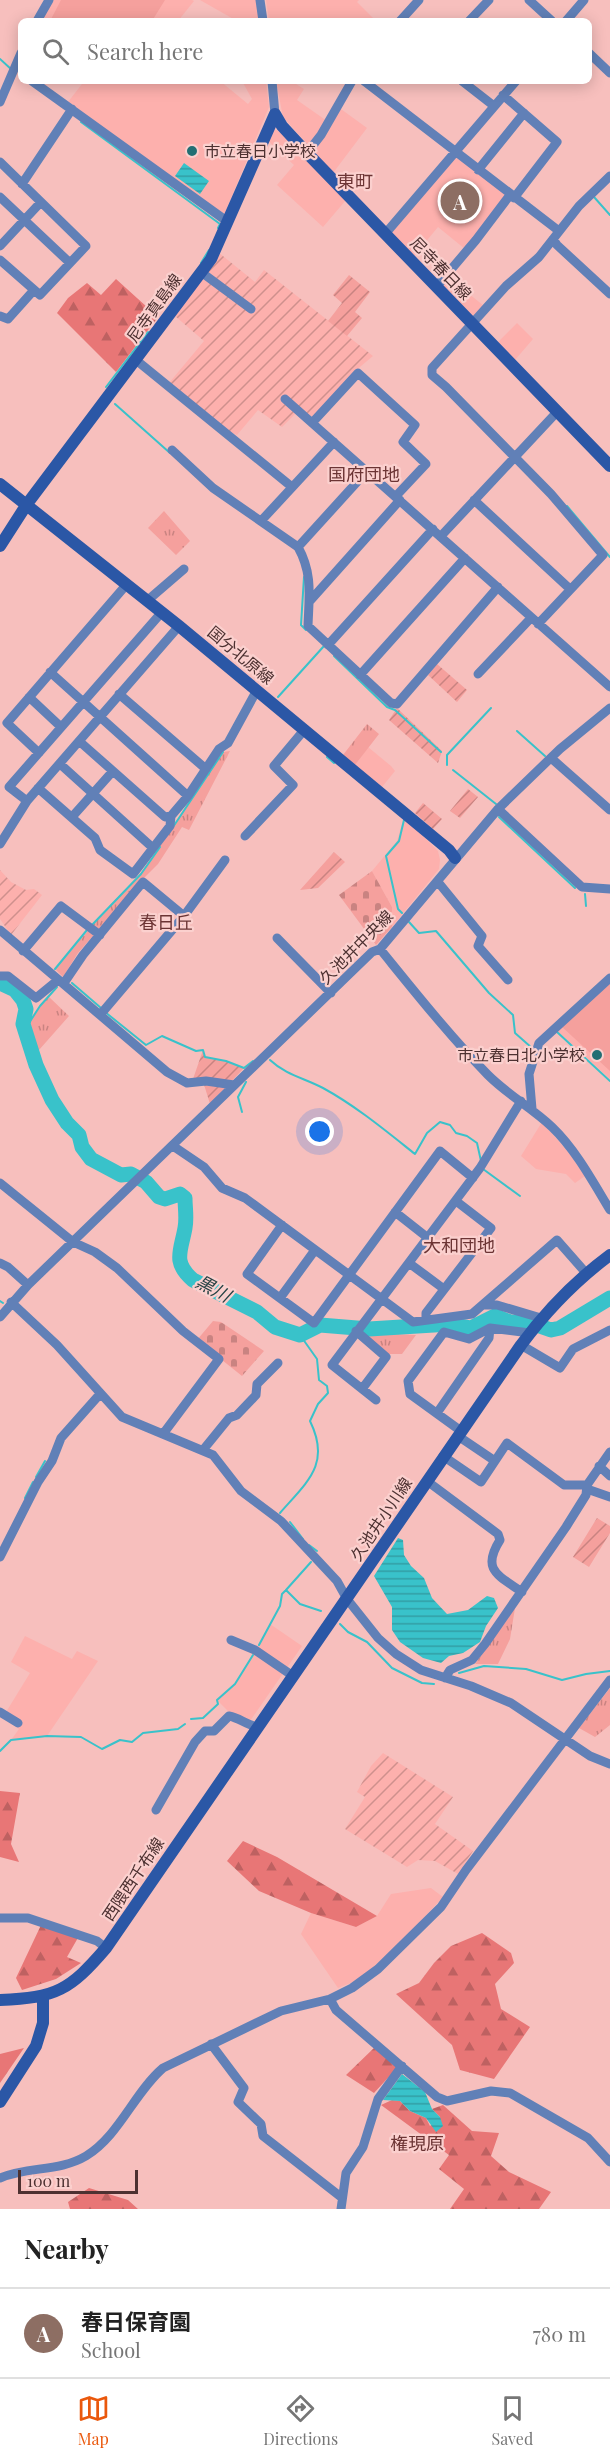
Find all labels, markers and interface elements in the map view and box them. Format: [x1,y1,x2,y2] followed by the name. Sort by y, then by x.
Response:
[18,18,592,84] search box
[39,35,72,68] icon: search
[87,36,203,66] text: Search here
[204,140,316,161] place label: 市立春日小学校
[185,144,199,158] marker: 市立春日小学校
[337,169,373,193] district label: 東町
[440,178,480,224] pin: A
[406,232,477,304] street label: 尼寺春日線
[122,269,186,346] street label: 尼寺真島線
[328,462,400,486] district label: 国府団地
[204,621,279,688] street label: 国分北原線
[314,905,397,988] street label: 久池井中央線
[139,910,193,934] district label: 春日丘
[457,1044,585,1065] place label: 市立春日北小学校
[590,1048,604,1062] marker: 市立春日北小学校
[305,1117,334,1146] your location
[423,1233,495,1257] district label: 大和団地
[192,1269,237,1308] water label: 黒川
[345,1473,416,1564] street label: 久池井小川線
[97,1833,168,1924] street label: 西隈西千布線
[390,2131,444,2155] district label: 権現原
[18,2167,138,2194] scale bar
[27,2170,70,2191] text: 100 m
[24,2231,109,2266] text: Nearby
[81,2306,191,2336] text: 春日保育園
[37,2320,50,2347] text: A
[533,2320,586,2347] text: 780 m
[81,2336,141,2363] text: School
[77,2392,110,2449] tab: Map
[263,2392,338,2449] tab: Directions
[492,2392,533,2449] tab: Saved

